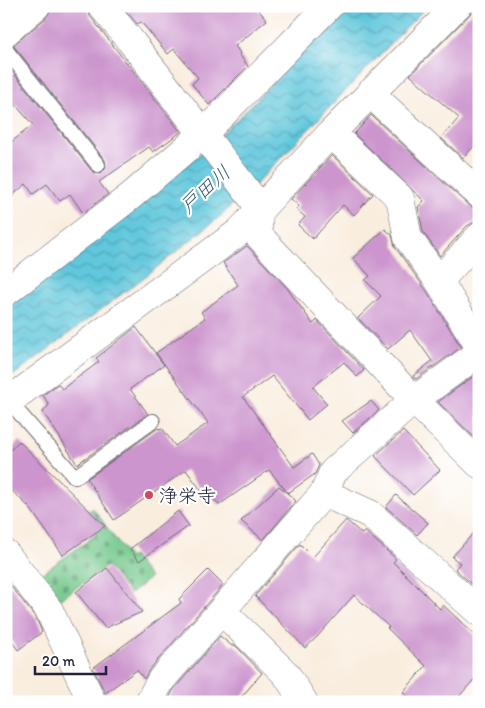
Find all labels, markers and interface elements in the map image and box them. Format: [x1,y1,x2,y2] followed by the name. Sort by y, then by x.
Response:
[175,160,235,218] water label: 戸田川
[159,484,216,507] place label: 浄栄寺
[143,489,155,501] marker: 浄栄寺
[35,643,106,675] scale bar
[42,652,76,670] text: 20 m

